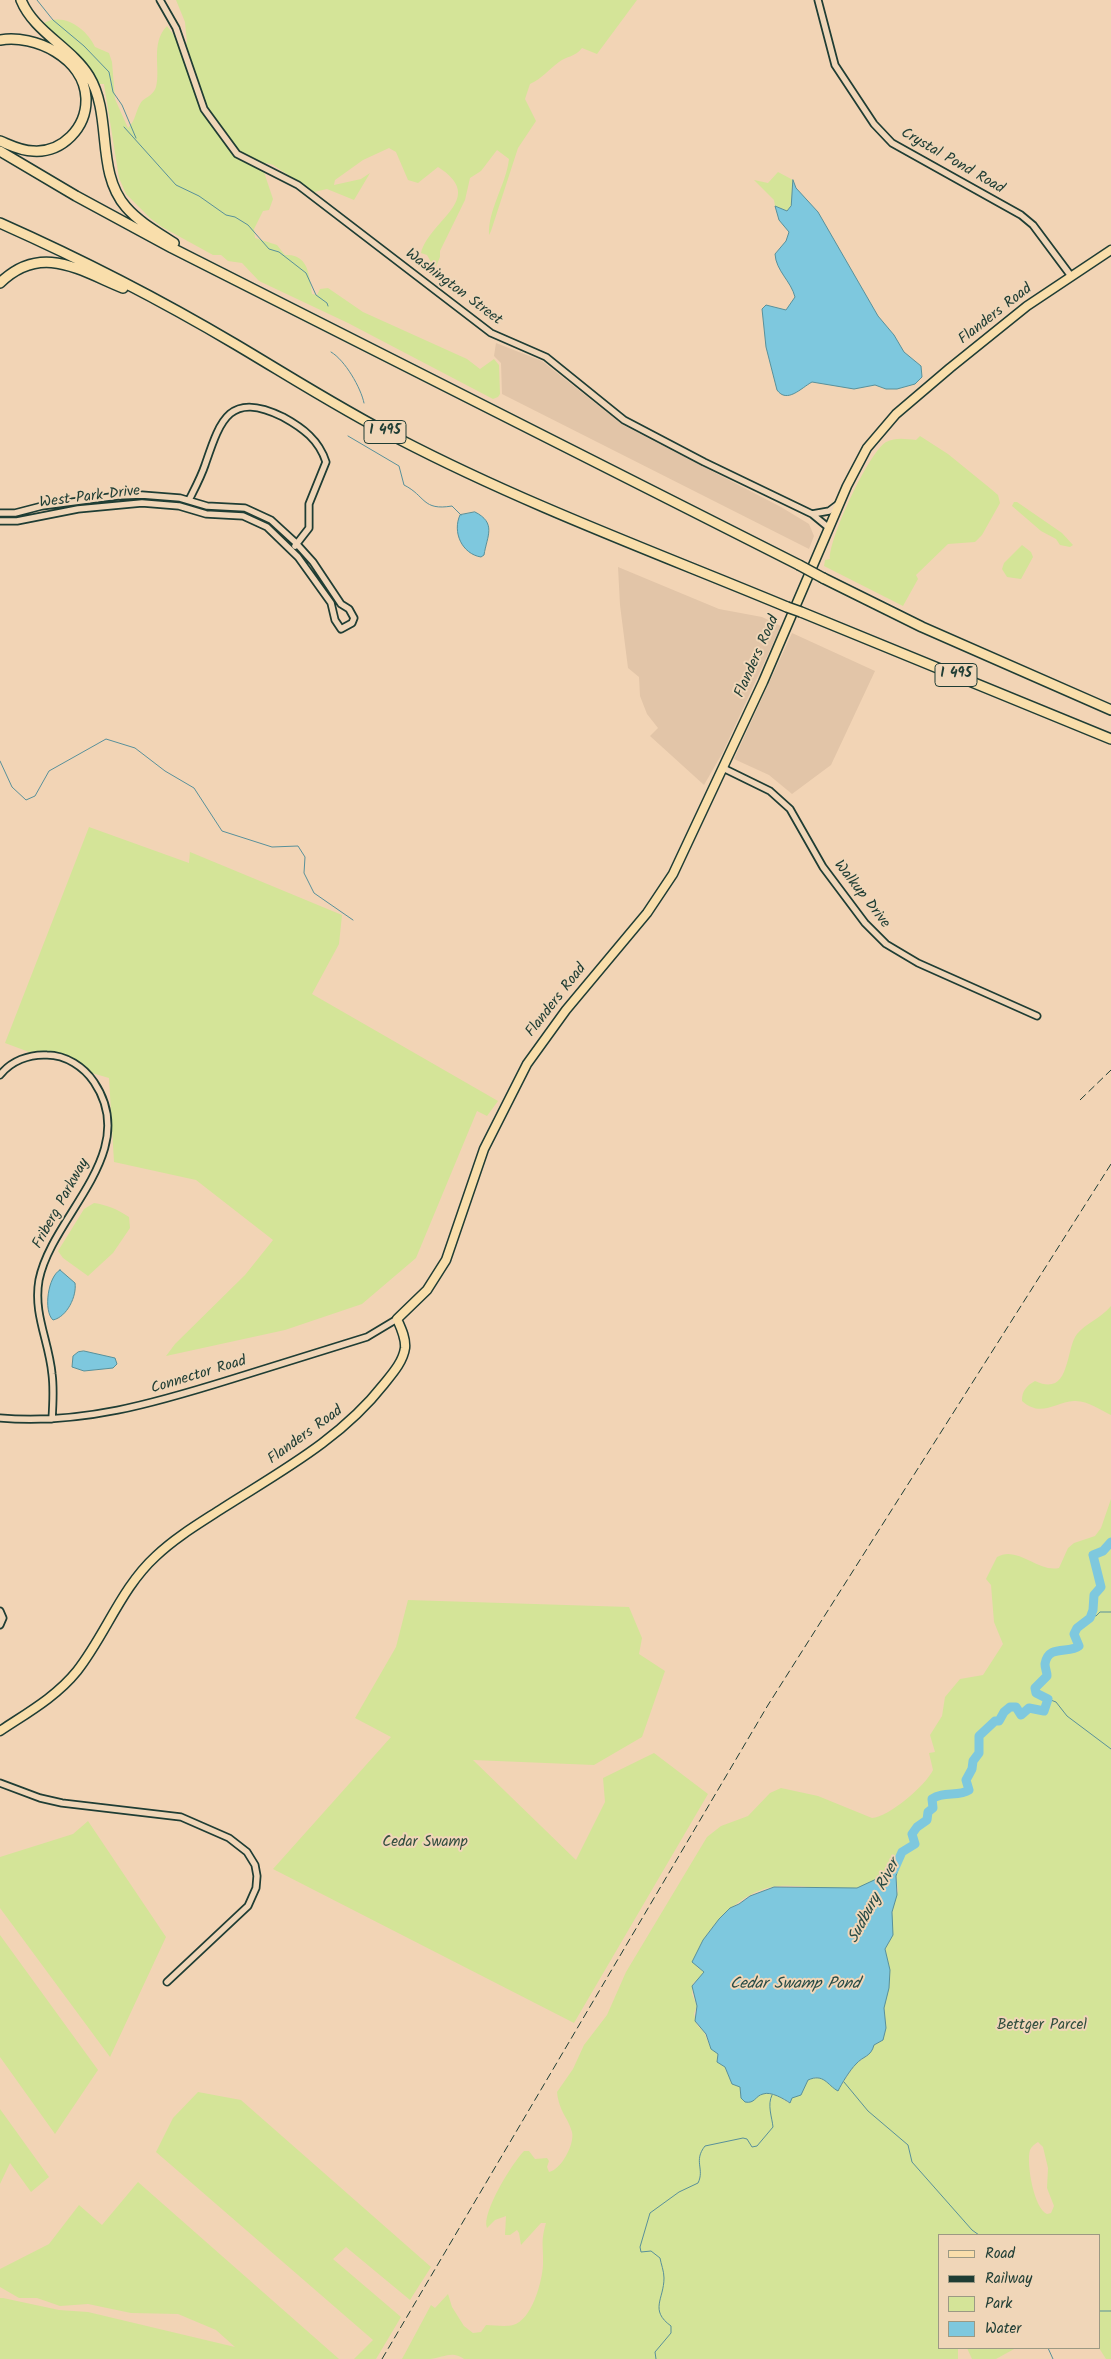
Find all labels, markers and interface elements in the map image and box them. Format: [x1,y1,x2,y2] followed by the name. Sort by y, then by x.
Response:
[897,125,1007,199] street label: Crystal Pond Road
[401,246,505,330] street label: Washington Street
[956,281,1036,349] street label: Flanders Road
[364,421,406,444] road number: I 495
[39,483,141,513] street label: West Park Drive
[732,613,784,701] street label: Flanders Road
[935,664,977,686] road number: I 495
[829,857,893,933] street label: Walkup Drive
[523,961,591,1041] street label: Flanders Road
[30,1156,94,1252] street label: Friberg Parkway
[149,1353,249,1399] street label: Connector Road
[265,1403,347,1469] street label: Flanders Road
[382,1834,468,1852] park label: Cedar Swamp
[845,1857,905,1947] water label: Sudbury River
[730,1975,860,1995] water label: Cedar Swamp Pond
[997,2017,1087,2035] park label: Bettger Parcel
[938,2234,1101,2349] legend
[985,2242,1015,2266] text: Road
[985,2267,1032,2291] text: Railway
[985,2292,1012,2316] text: Park
[985,2317,1021,2341] text: Water

